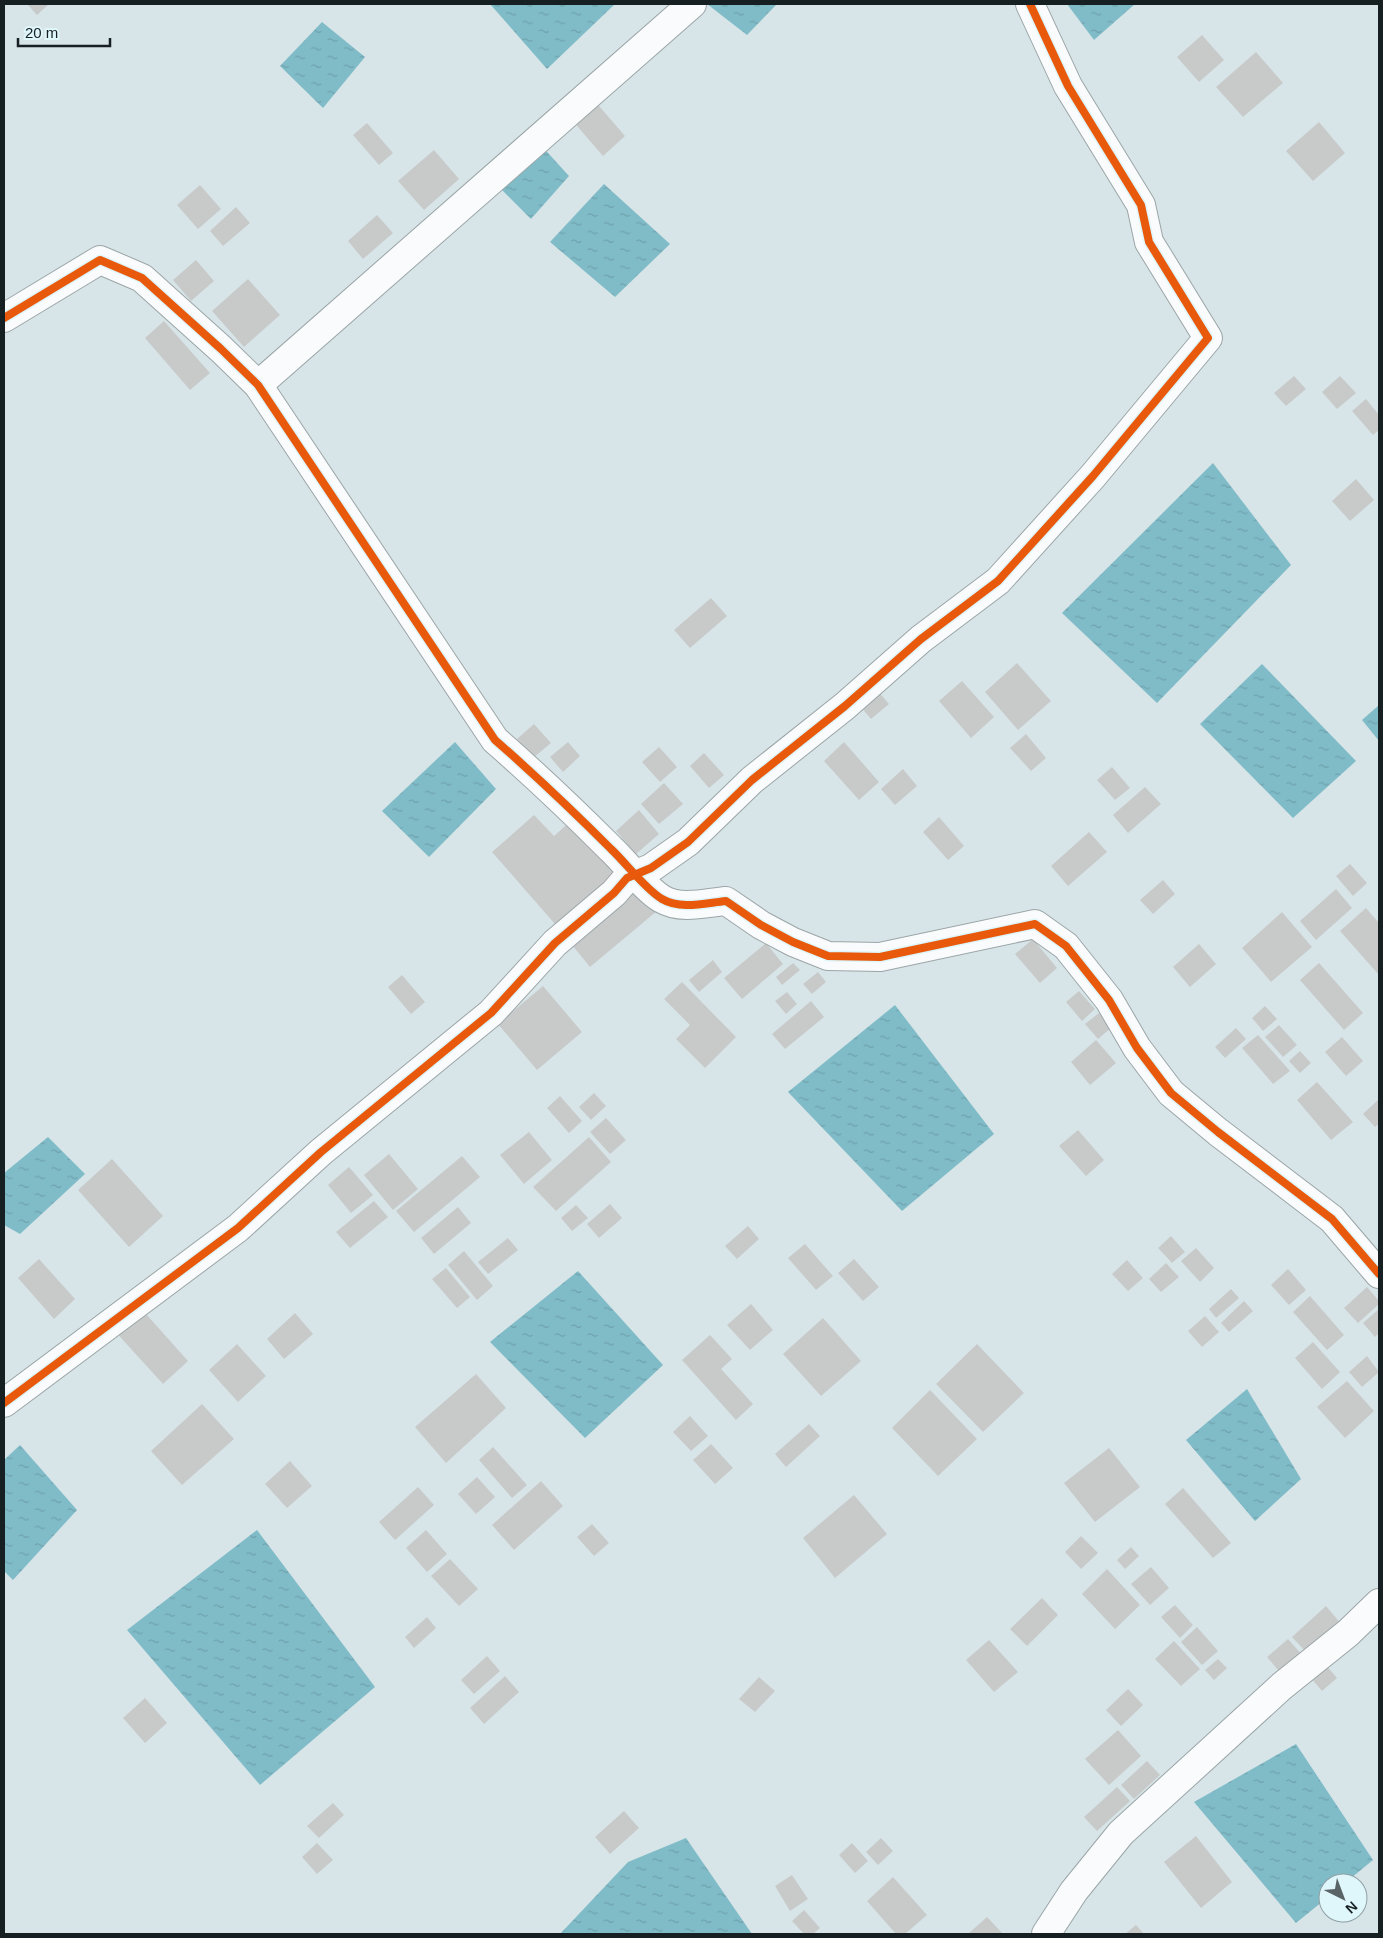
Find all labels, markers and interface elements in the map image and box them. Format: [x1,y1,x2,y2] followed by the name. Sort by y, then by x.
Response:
[18,15,110,47] scale bar
[25,24,58,41] text: 20 m
[1318,1873,1368,1923] north arrow
[1343,1898,1361,1917] text: N

